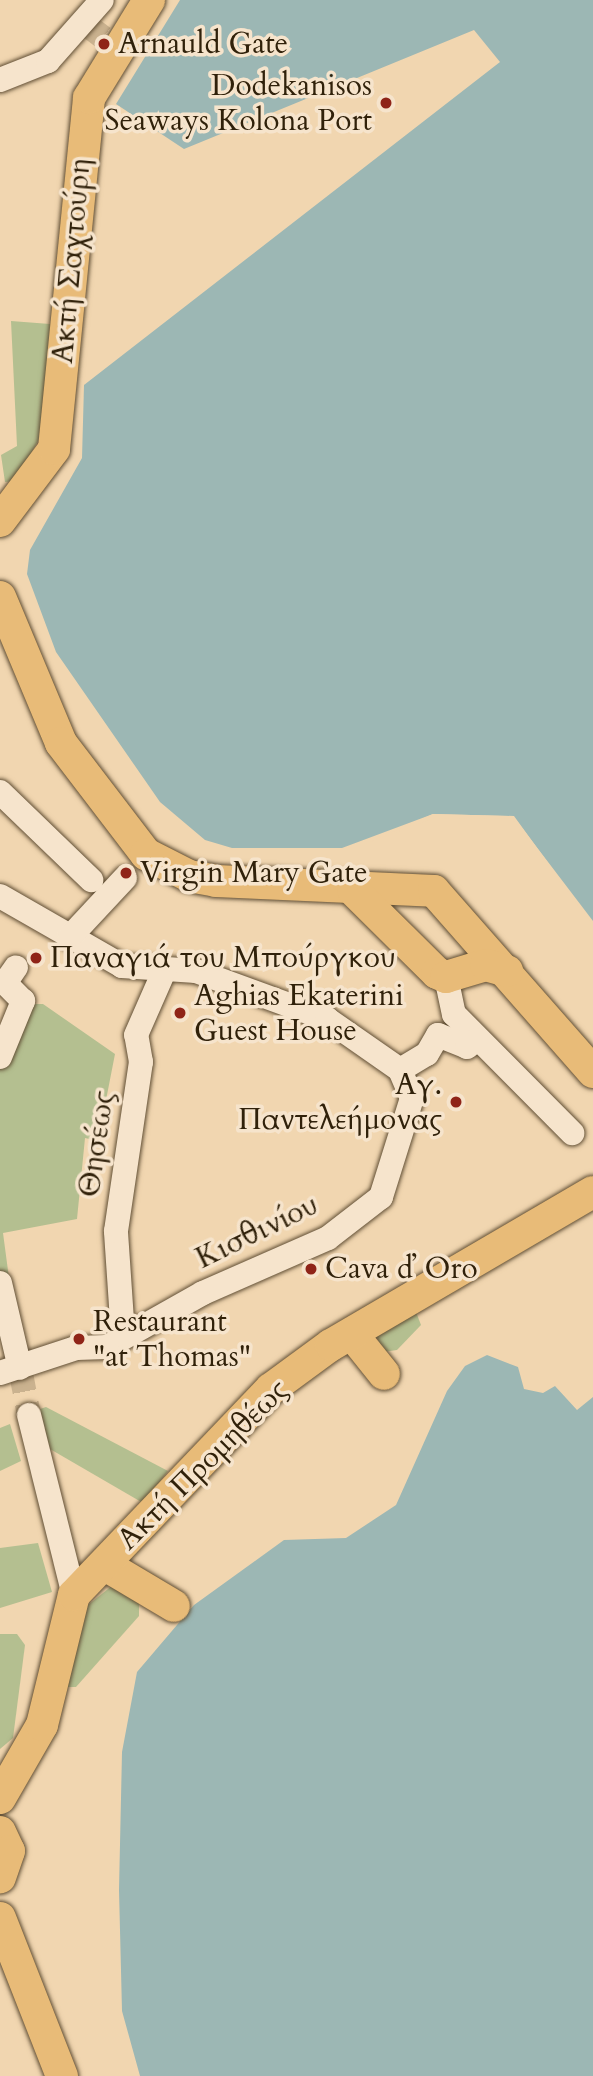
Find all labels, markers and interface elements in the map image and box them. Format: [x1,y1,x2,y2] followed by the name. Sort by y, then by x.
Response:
[118,26,288,62] place label: Arnauld Gate
[96,36,112,52] marker: Arnauld Gate
[105,68,372,138] place label: Dodekanisos Seaways Kolona Port
[378,95,394,111] marker: Dodekanisos Seaways Kolona Port
[45,157,99,365] street label: Ακτή Σαχτούρη
[140,855,368,891] place label: Virgin Mary Gate
[118,865,134,881] marker: Virgin Mary Gate
[50,940,396,976] place label: Παναγιά του Μπούργκου
[28,950,44,966] marker: Παναγιά του Μπούργκου
[194,978,404,1048] place label: Aghias Ekaterini Guest House
[172,1005,188,1021] marker: Aghias Ekaterini Guest House
[238,1067,442,1138] place label: Αγ. Παντελεήμονας
[72,1088,122,1200] street label: Θησέως
[448,1094,464,1110] marker: Αγ. Παντελεήμονας
[190,1187,324,1277] street label: Κισθινίου
[325,1251,478,1287] place label: Cava ď Oro
[303,1261,319,1277] marker: Cava ď Oro
[93,1304,251,1374] place label: Restaurant "at Thomas"
[71,1331,87,1347] marker: Restaurant "at Thomas"
[110,1372,296,1558] street label: Ακτή Προμηθέως

